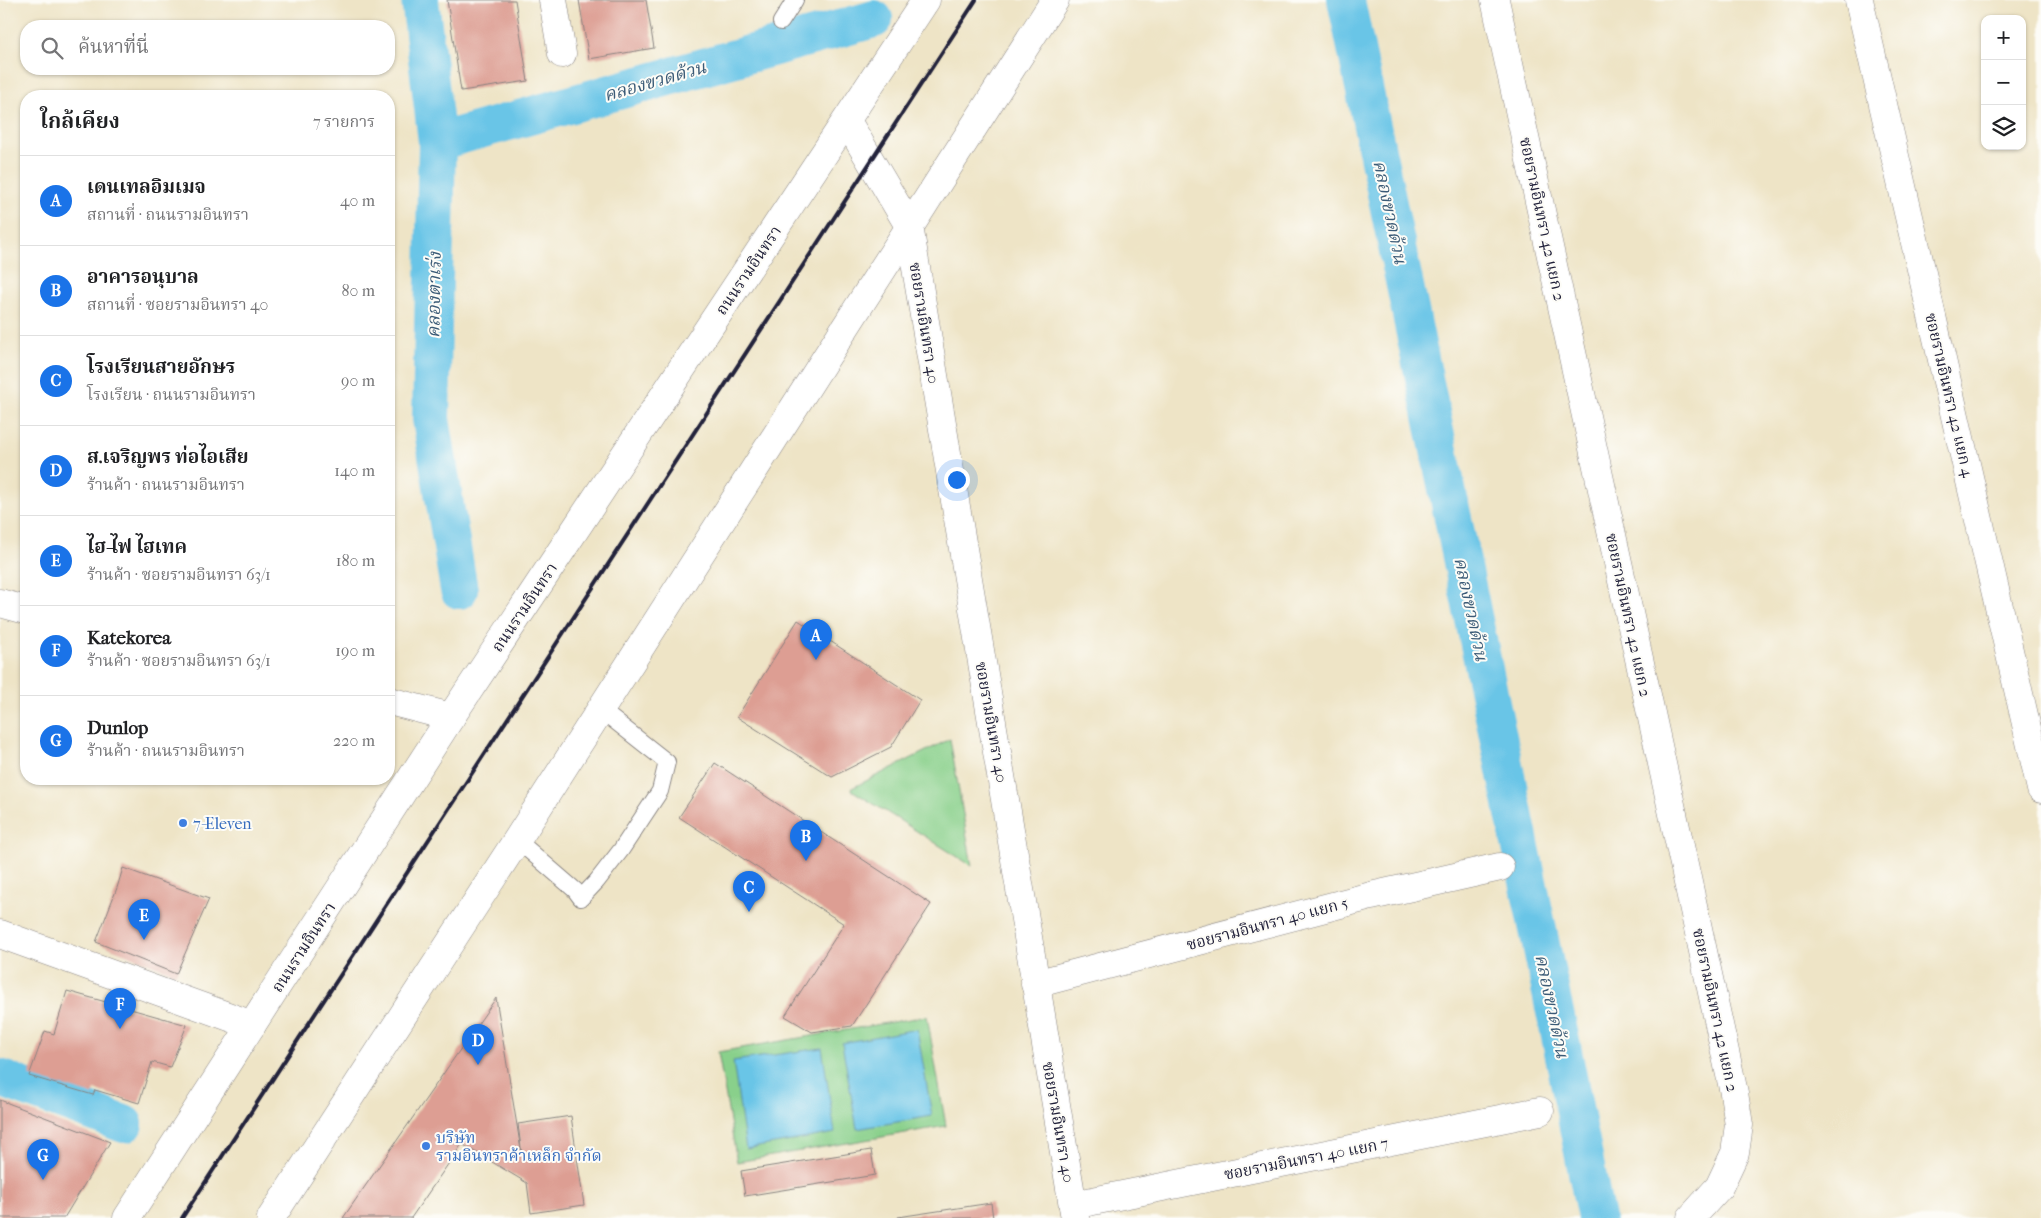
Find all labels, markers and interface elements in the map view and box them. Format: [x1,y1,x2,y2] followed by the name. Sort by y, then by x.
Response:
[1981,15,2026,150] map controls
[1981,15,2026,60] button: +
[20,20,395,75] search box
[38,34,66,62] icon: search
[78,36,149,58] text: ค้นหาที่นี่
[602,57,709,106] water label: คลองขวดด้วน
[1981,60,2026,105] button: −
[1981,105,2026,150] button: layers
[40,109,120,133] text: ใกล้เคียง
[313,112,375,131] text: 7 รายการ
[1516,135,1569,303] street label: ซอยรามอินทรา 42 แยก 2
[1368,158,1411,266] water label: คลองขวดด้วน
[87,176,206,198] text: เดนเทลอิมเมจ
[51,191,61,210] text: A
[340,191,375,210] text: 40 m
[87,205,249,224] text: สถานที่ · ถนนรามอินทรา
[712,222,785,318] street label: ถนนรามอินทรา
[423,251,446,338] water label: คลองตาเร่ง
[906,261,943,385] street label: ซอยรามอินทรา 40
[87,266,199,288] text: อาคารอนุบาล
[51,281,61,300] text: B
[341,281,375,300] text: 80 m
[87,295,268,314] text: สถานที่ · ซอยรามอินทรา 40
[1921,311,1978,480] street label: ซอยรามอินทรา 42 แยก 4
[87,356,235,378] text: โรงเรียนสายอักษร
[51,371,61,390] text: C
[341,371,375,390] text: 90 m
[87,385,256,404] text: โรงเรียน · ถนนรามอินทรา
[87,446,249,468] text: ส.เจริญพร ท่อไอเสีย
[50,461,62,480] text: D
[334,461,375,480] text: 140 m
[944,467,970,493] your location
[87,475,245,494] text: ร้านค้า · ถนนรามอินทรา
[1602,531,1655,699] street label: ซอยรามอินทรา 42 แยก 2
[87,536,187,558] text: ไฮ-ไฟ ไฮเทค
[51,551,61,570] text: E
[336,551,375,570] text: 180 m
[1449,555,1492,663] water label: คลองขวดด้วน
[488,559,561,655] street label: ถนนรามอินทรา
[87,565,271,584] text: ร้านค้า · ซอยรามอินทรา 63/1
[800,619,832,660] pin: A
[87,627,171,649] text: Katekorea
[52,641,60,660] text: F
[335,641,375,660] text: 190 m
[87,651,271,670] text: ร้านค้า · ซอยรามอินทรา 63/1
[971,660,1012,784] street label: ซอยรามอินทรา 40
[87,717,148,739] text: Dunlop
[50,731,62,750] text: G
[333,731,375,750] text: 220 m
[87,741,245,760] text: ร้านค้า · ถนนรามอินทรา
[193,814,252,833] place label: 7-Eleven
[177,817,189,829] marker: 7-Eleven
[790,820,822,861] pin: B
[733,871,765,912] pin: C
[1184,893,1350,954] street label: ซอยรามอินทรา 40 แยก 5
[128,899,160,940] pin: E
[267,899,340,996] street label: ถนนรามอินทรา
[1689,926,1742,1094] street label: ซอยรามอินทรา 42 แยก 2
[1530,952,1573,1060] water label: คลองขวดด้วน
[104,988,136,1029] pin: F
[462,1024,494,1065] pin: D
[1038,1060,1079,1184] street label: ซอยรามอินทรา 40
[436,1128,602,1165] place label: บริษัท รามอินทราค้าเหล็ก จำกัด
[1222,1133,1390,1184] street label: ซอยรามอินทรา 40 แยก 7
[27,1139,59,1180] pin: G
[420,1140,432,1152] marker: บริษัท รามอินทราค้าเหล็ก จำกัด

